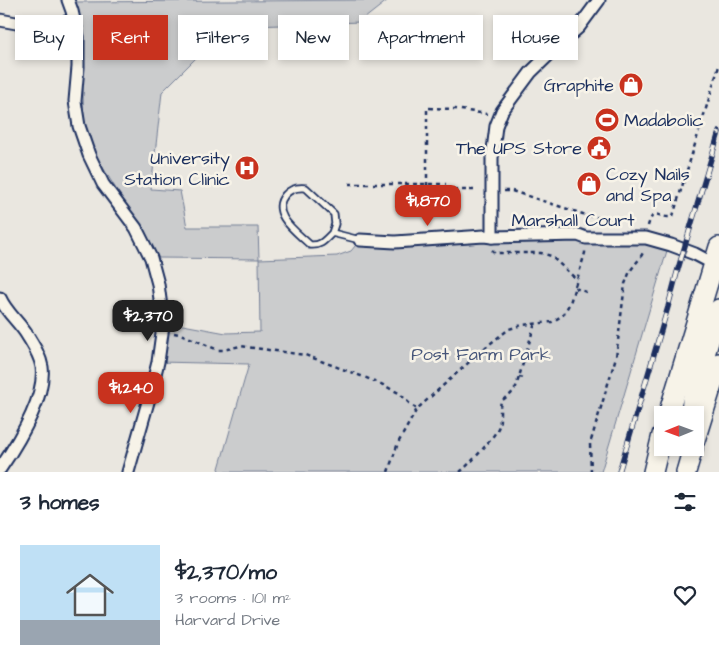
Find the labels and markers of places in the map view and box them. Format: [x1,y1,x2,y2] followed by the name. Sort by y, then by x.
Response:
[618,72,644,98] shop icon: Graphite
[544,73,614,98] place label: Graphite
[594,107,620,133] sports icon: Madabolic
[624,108,704,133] place label: Madabolic
[586,135,612,161] public building icon: The UPS Store
[456,136,582,161] place label: The UPS Store
[124,146,230,192] place label: University Station Clinic
[234,155,260,181] hospital icon: University Station Clinic
[606,162,690,208] place label: Cozy Nails and Spa
[576,171,602,197] shop icon: Cozy Nails and Spa
[387,184,469,227] pin: $1,870
[107,300,189,342] pin: $2,370
[90,372,172,414] pin: $1,240

